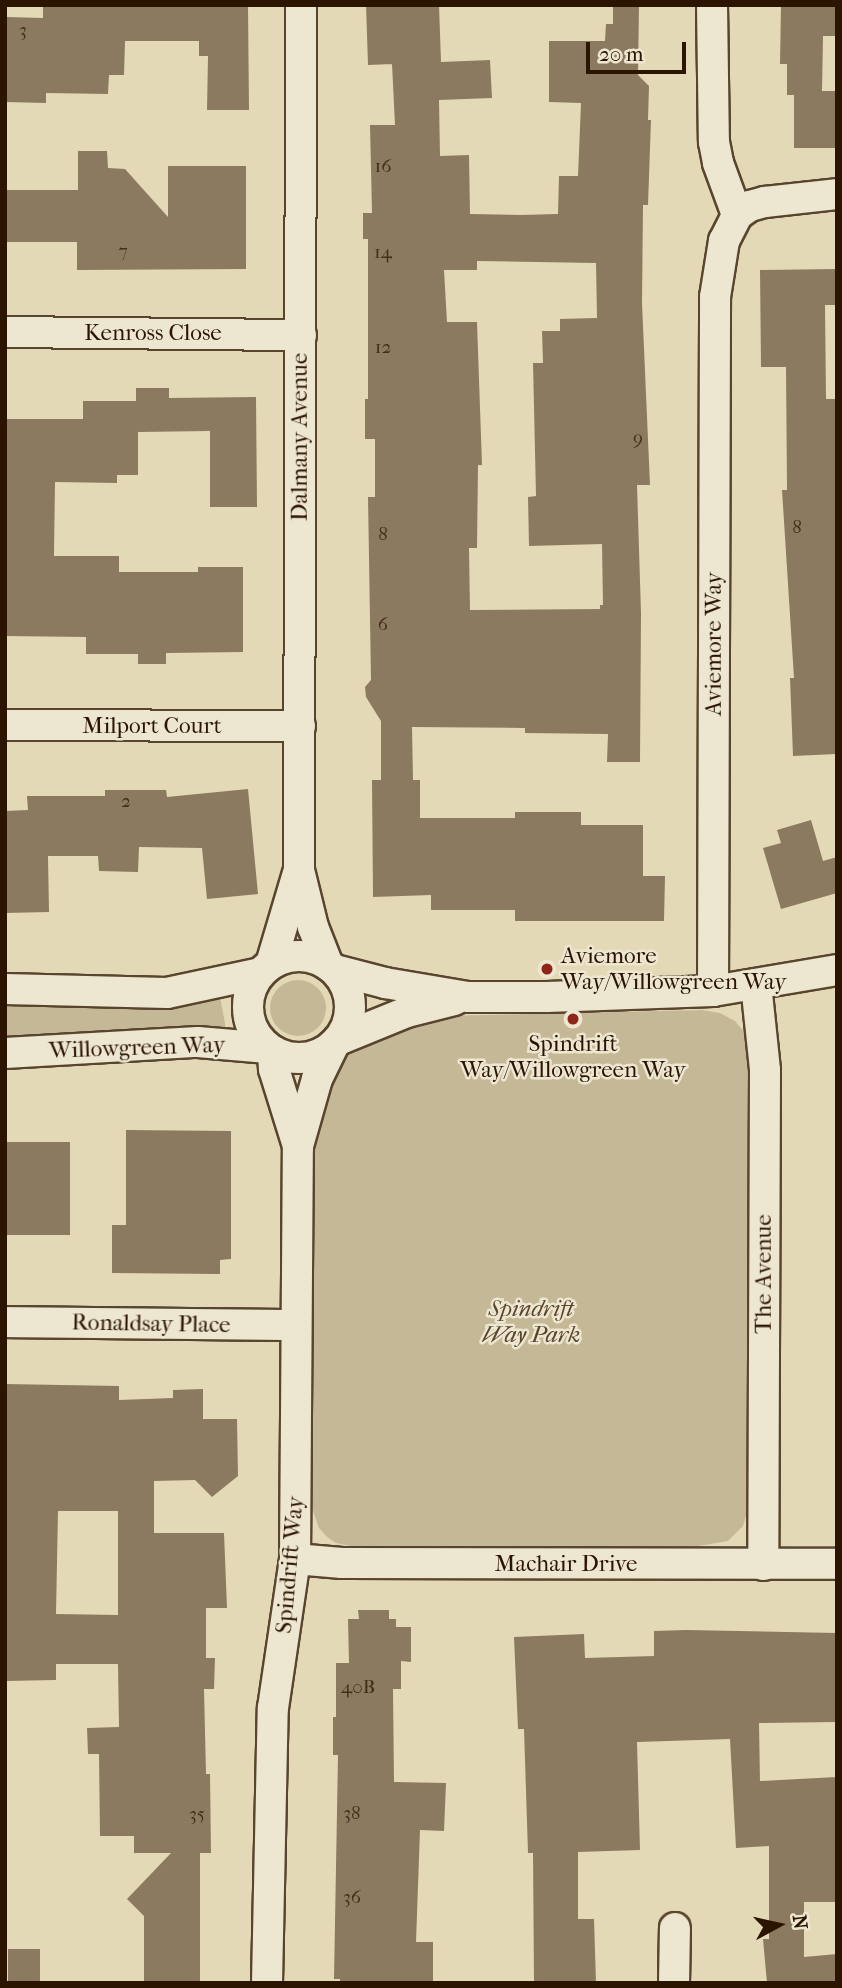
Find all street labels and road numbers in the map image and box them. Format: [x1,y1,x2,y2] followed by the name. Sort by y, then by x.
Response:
[84,319,222,347] street label: Kenross Close
[286,353,314,521] street label: Dalmany Avenue
[700,572,728,716] street label: Aviemore Way
[82,712,222,740] street label: Milport Court
[48,1031,226,1065] street label: Willowgreen Way
[750,1214,778,1334] street label: The Avenue
[71,1309,231,1339] street label: Ronaldsay Place
[270,1495,310,1635] street label: Spindrift Way
[495,1550,637,1578] street label: Machair Drive

